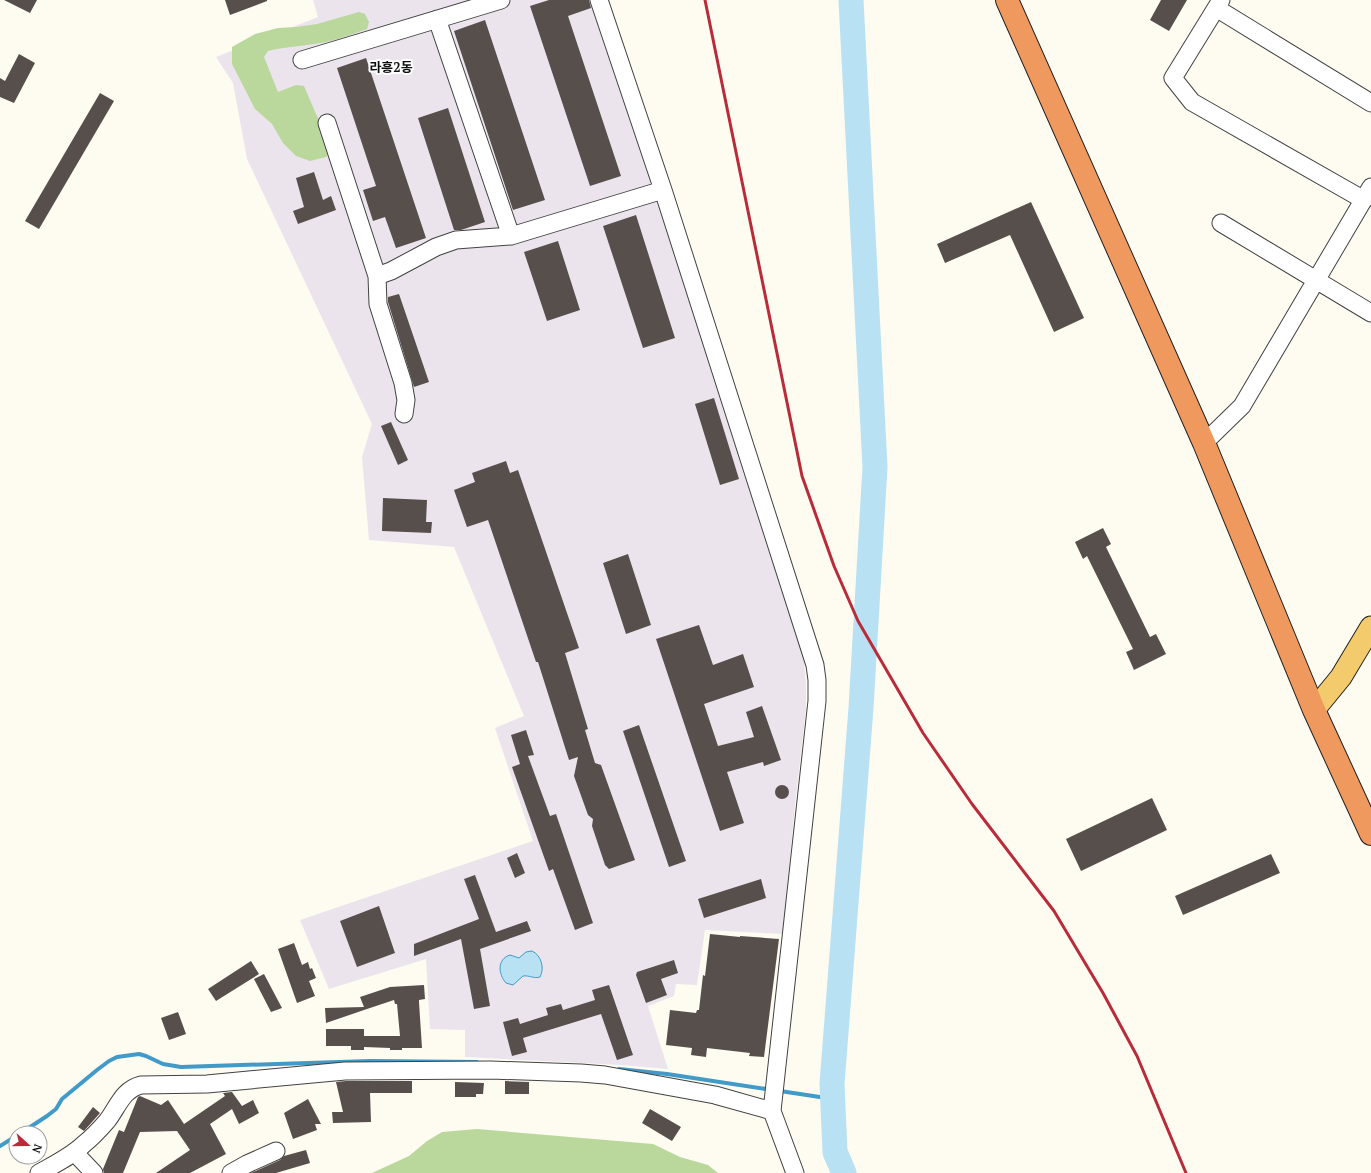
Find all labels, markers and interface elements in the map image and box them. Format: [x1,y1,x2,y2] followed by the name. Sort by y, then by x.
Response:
[369,58,413,76] district label: 라흥2동
[8,1125,48,1165] north arrow
[29,1142,45,1156] text: N

